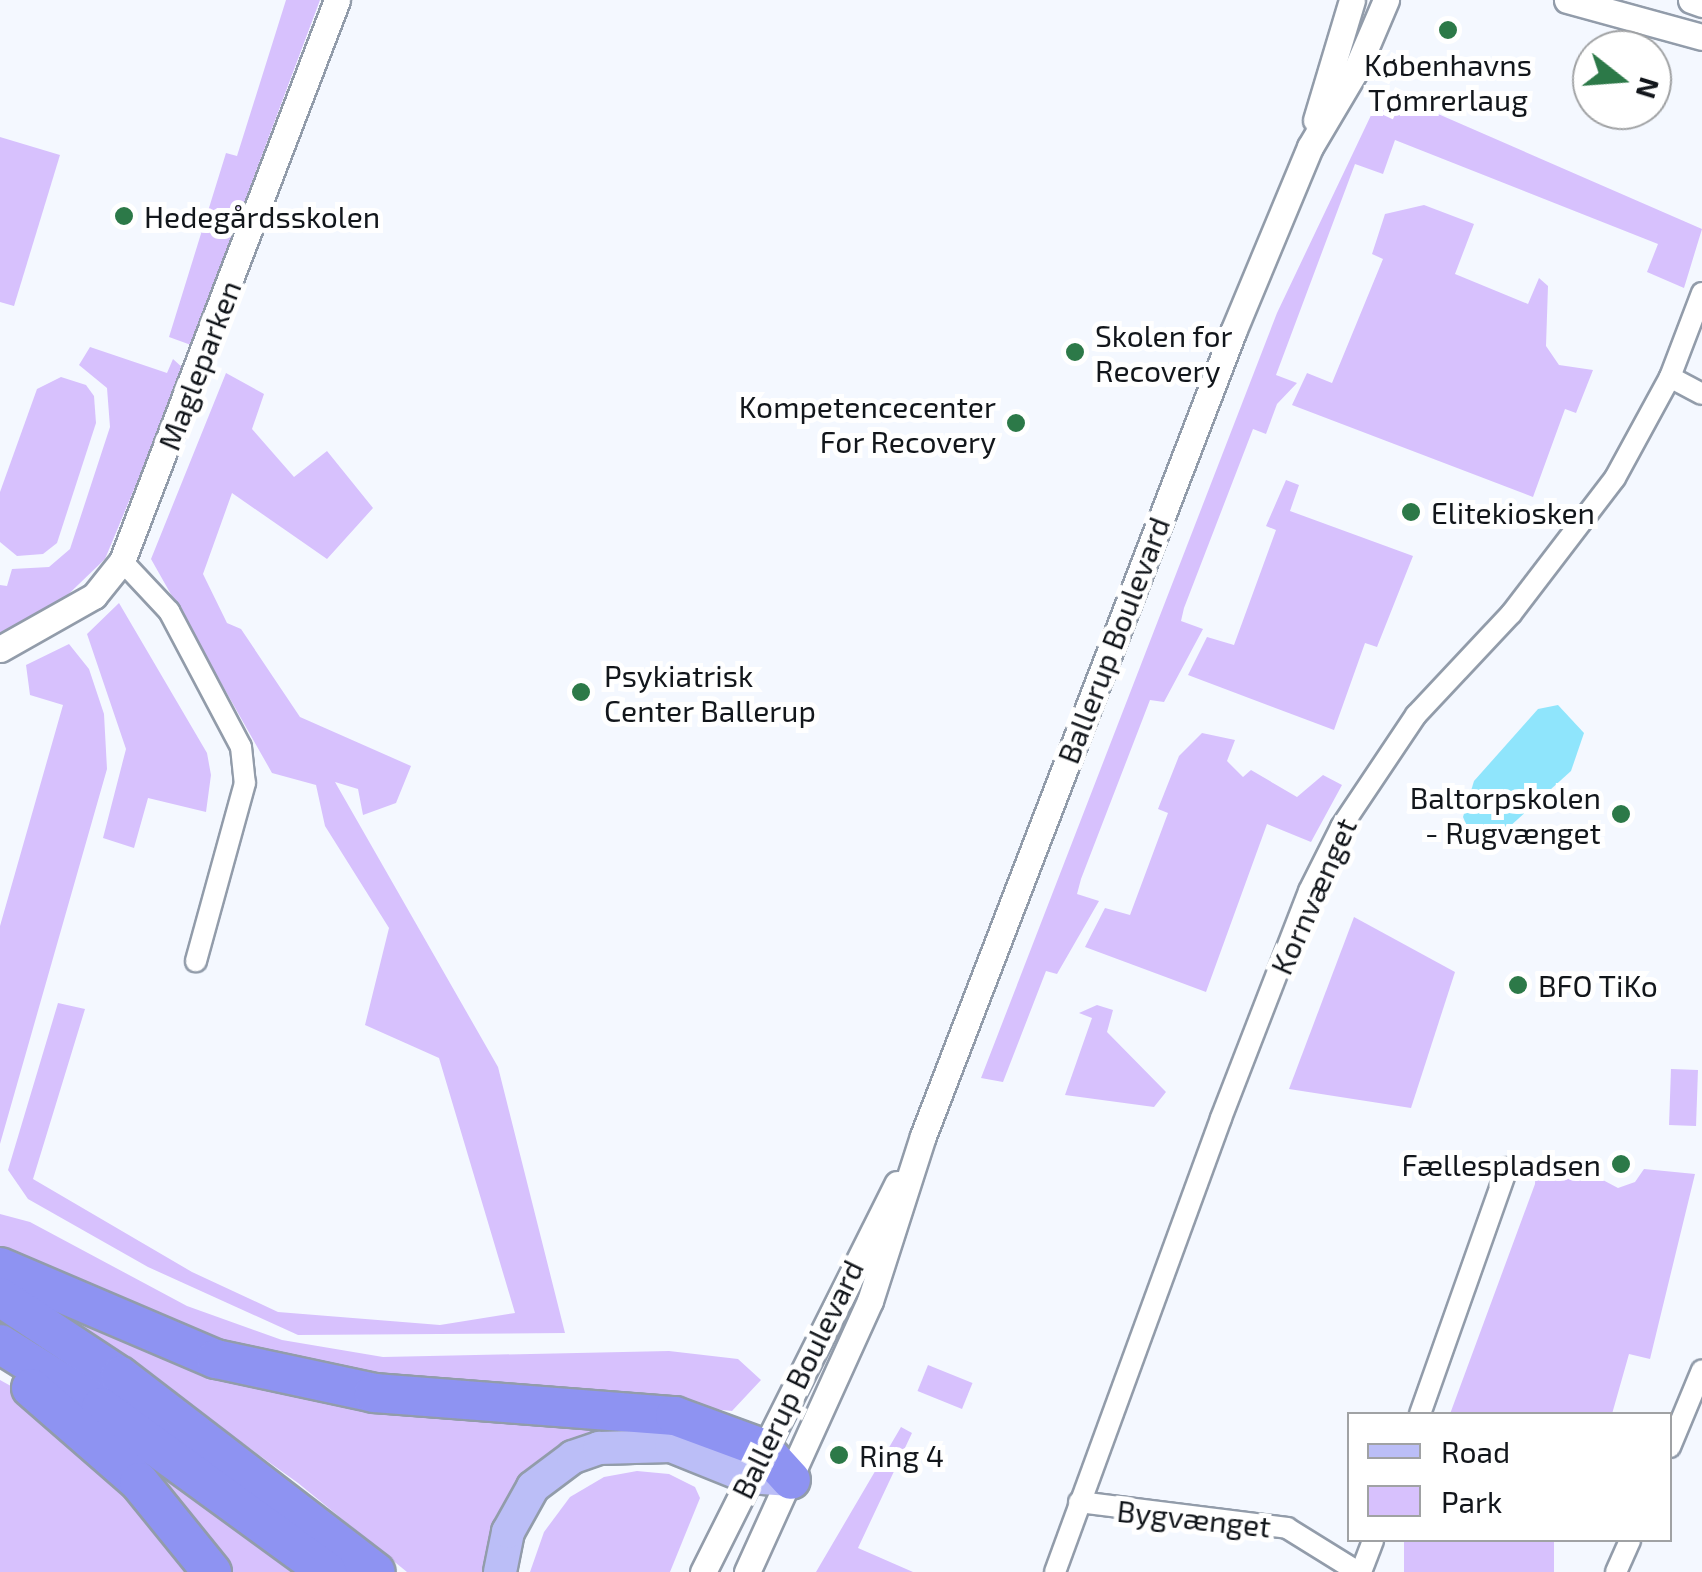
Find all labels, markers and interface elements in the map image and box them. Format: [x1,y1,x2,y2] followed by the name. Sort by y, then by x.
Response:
[1437,19,1459,41] marker: Københavns Tømrerlaug
[1572,30,1672,130] north arrow
[1364,46,1532,116] place label: Københavns Tømrerlaug
[1630,74,1668,103] text: N
[144,198,380,234] place label: Hedegårdsskolen
[113,205,135,227] marker: Hedegårdsskolen
[150,275,248,455] street label: Magleparken
[1095,317,1233,388] place label: Skolen for Recovery
[1064,341,1086,363] marker: Skolen for Recovery
[739,388,996,458] place label: Kompetencecenter For Recovery
[1005,412,1027,434] marker: Kompetencecenter For Recovery
[1431,494,1595,530] place label: Elitekiosken
[1400,501,1422,523] marker: Elitekiosken
[1049,512,1177,768] street label: Ballerup Boulevard
[604,657,816,728] place label: Psykiatrisk Center Ballerup
[568,679,594,705] marker: Psykiatrisk Center Ballerup
[1410,779,1601,850] place label: Baltorpskolen - Rugvænget
[1610,803,1632,825] marker: Baltorpskolen - Rugvænget
[1263,812,1363,980] street label: Kornvænget
[1538,967,1659,1003] place label: BFO TiKo
[1507,974,1529,996] marker: BFO TiKo
[1401,1146,1601,1182] place label: Fællespladsen
[1610,1153,1632,1175] marker: Fællespladsen
[724,1254,870,1504] street label: Ballerup Boulevard
[1347,1412,1672,1542] legend
[1441,1433,1510,1469] text: Road
[859,1437,944,1473] place label: Ring 4
[828,1444,850,1466] marker: Ring 4
[1441,1483,1502,1519] text: Park
[1115,1492,1273,1544] street label: Bygvænget

